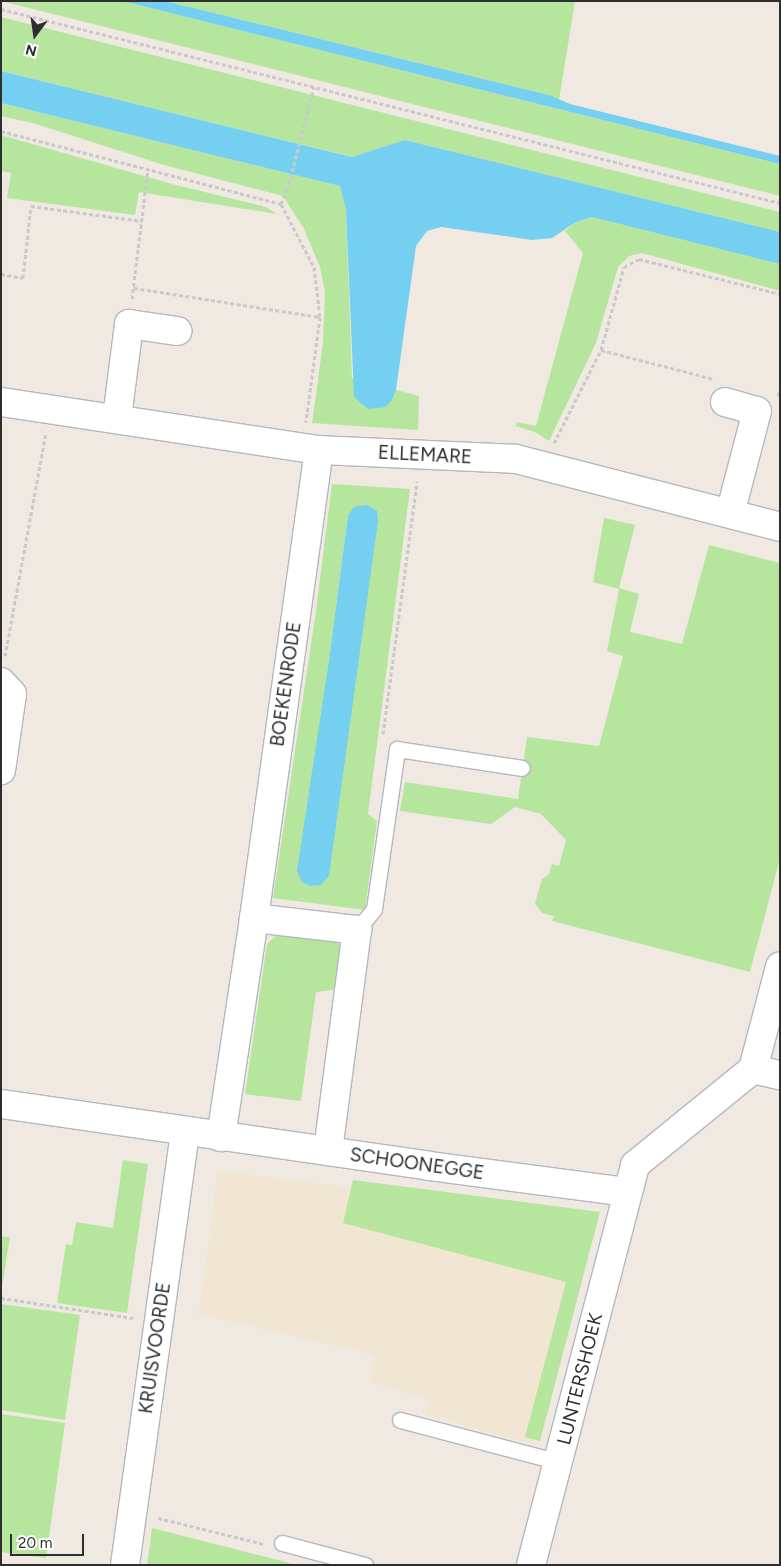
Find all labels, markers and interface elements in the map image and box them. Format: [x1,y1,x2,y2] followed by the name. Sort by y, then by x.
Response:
[10,10,60,60] north arrow
[24,40,39,60] text: N
[377,441,473,469] street label: ELLEMARE
[266,620,306,748] street label: BOEKENRODE
[348,1143,486,1185] street label: SCHOONEGGE
[134,1281,176,1415] street label: KRUISVOORDE
[553,1311,607,1447] street label: LUNTERSHOEK
[12,1524,86,1556] scale bar
[18,1534,52,1552] text: 20 m

